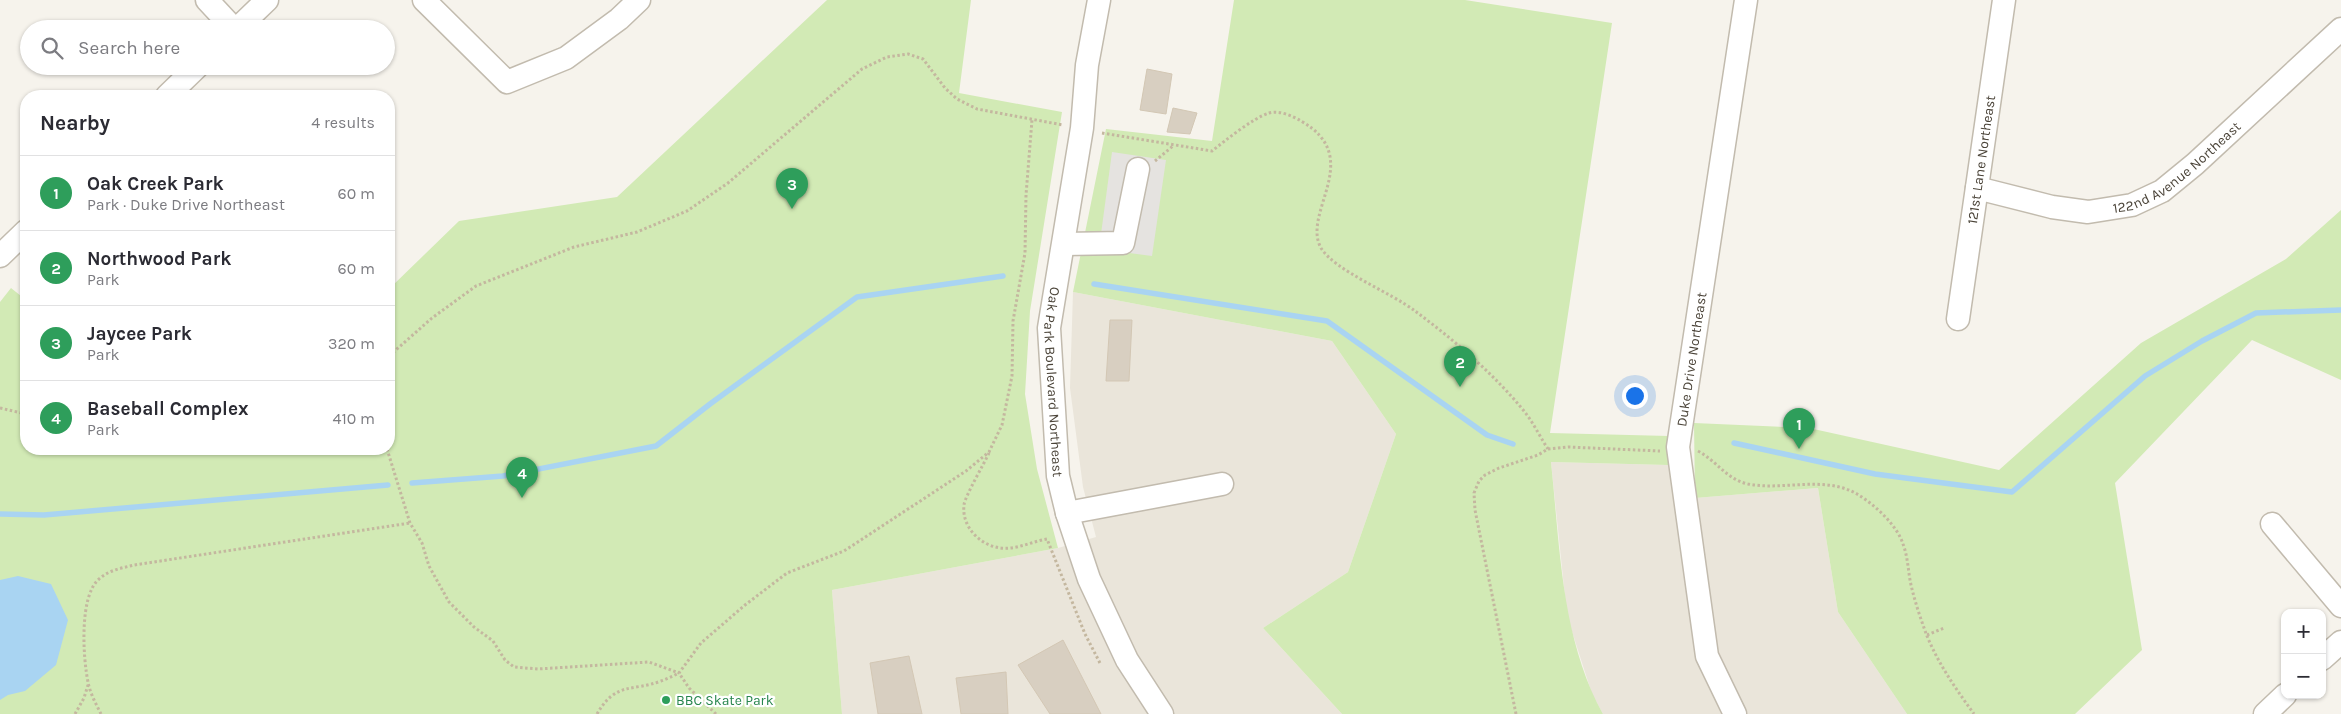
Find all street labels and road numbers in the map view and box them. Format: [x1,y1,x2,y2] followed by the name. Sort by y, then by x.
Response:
[1963,94,1999,225] street label: 121st Lane Northeast
[2112,118,2244,216] street label: 122nd Avenue Northeast
[1040,286,1067,478] street label: Oak Park Boulevard Northeast
[1673,291,1710,428] street label: Duke Drive Northeast

